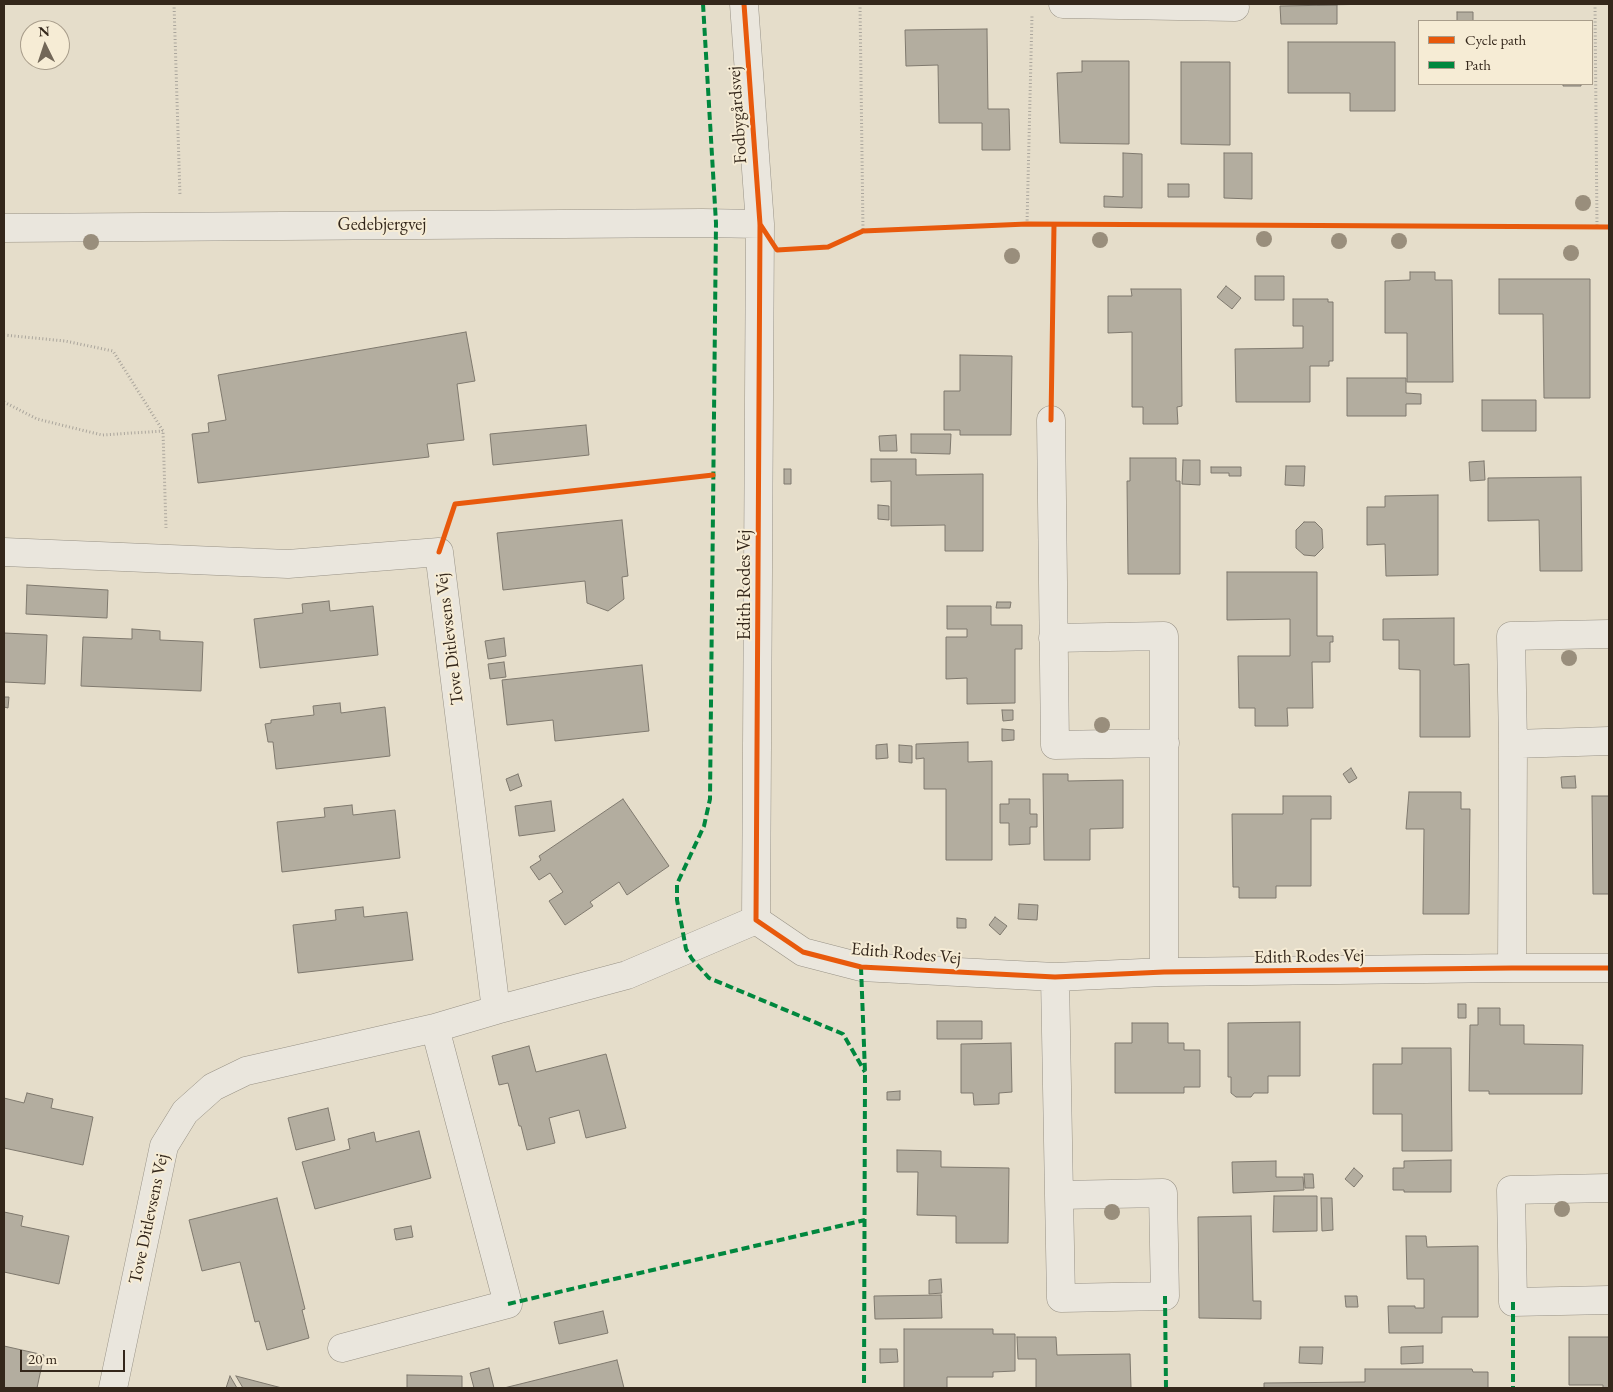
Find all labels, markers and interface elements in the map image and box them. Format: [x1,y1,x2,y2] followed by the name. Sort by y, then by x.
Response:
[20,20,70,70] north arrow
[1418,20,1593,85] legend
[38,22,50,40] text: N
[1465,30,1526,49] text: Cycle path
[1465,55,1491,74] text: Path
[724,65,752,165] street label: Fodbygårdsvej
[338,214,426,236] street label: Gedebjergvej
[734,530,756,640] street label: Edith Rodes Vej
[431,572,469,706] street label: Tove Ditlevsens Vej
[850,938,962,970] street label: Edith Rodes Vej
[1254,945,1364,969] street label: Edith Rodes Vej
[125,1152,173,1286] street label: Tove Ditlevsens Vej
[22,1340,128,1372] scale bar
[28,1349,57,1368] text: 20 m

